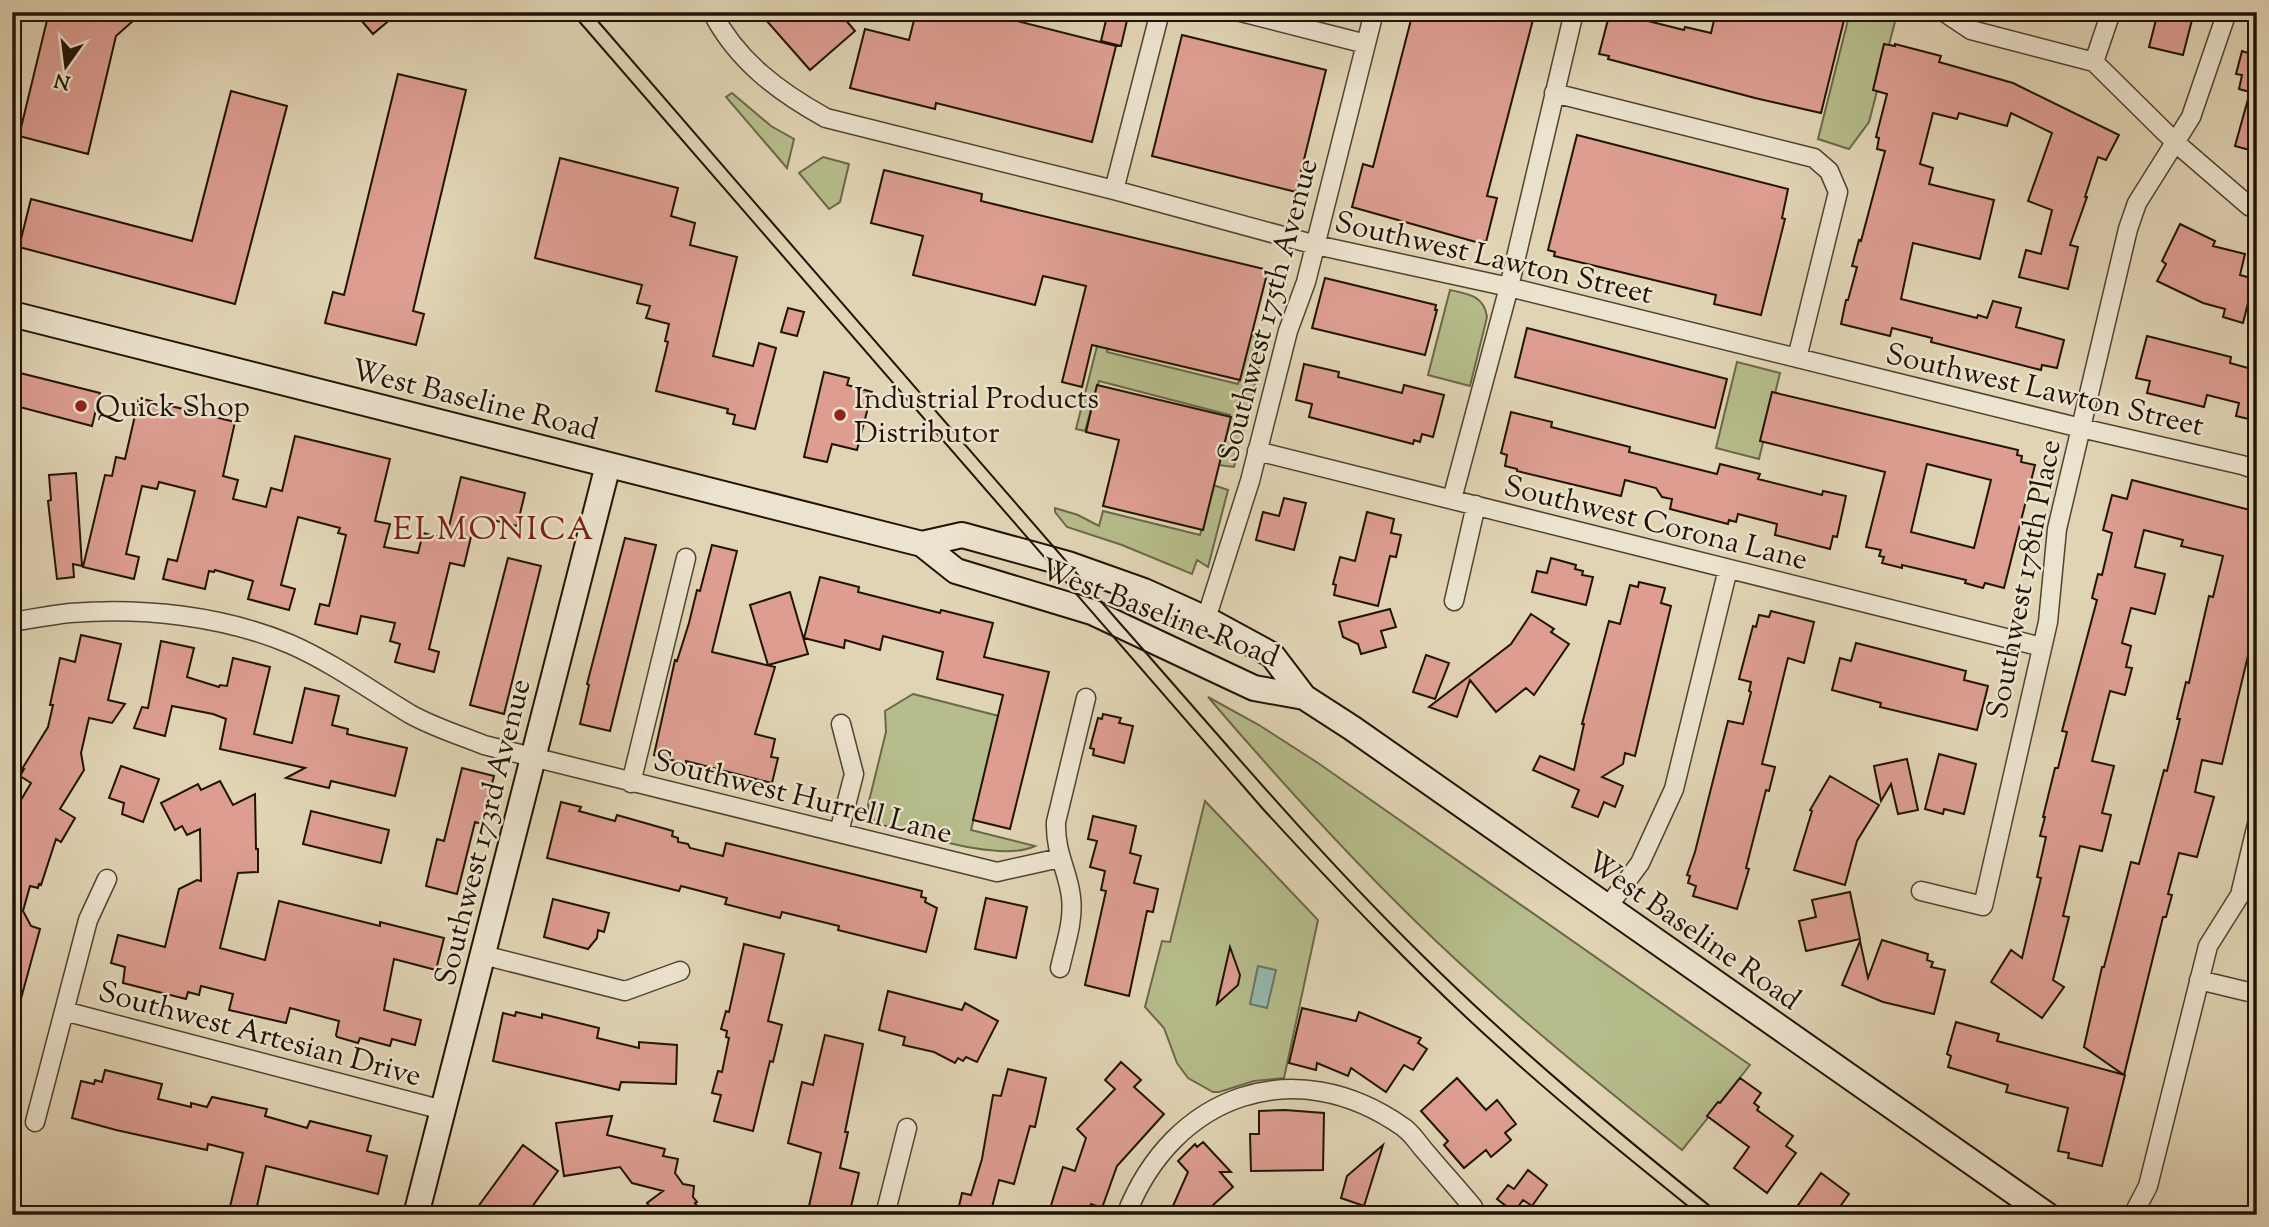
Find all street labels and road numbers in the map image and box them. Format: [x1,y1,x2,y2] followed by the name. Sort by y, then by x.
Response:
[1208,154,1331,467] street label: Southwest 175th Avenue
[1330,202,1657,317] street label: Southwest Lawton Street
[1881,334,2208,449] street label: Southwest Lawton Street
[346,350,603,453] street label: West Baseline Road
[1977,436,2074,723] street label: Southwest 178th Place
[1499,466,1812,583] street label: Southwest Corona Lane
[1033,549,1285,680] street label: West Baseline Road
[425,675,543,991] street label: Southwest 173rd Avenue
[648,740,957,856] street label: Southwest Hurrell Lane
[1576,842,1809,1022] street label: West Baseline Road
[93,972,426,1099] street label: Southwest Artesian Drive

